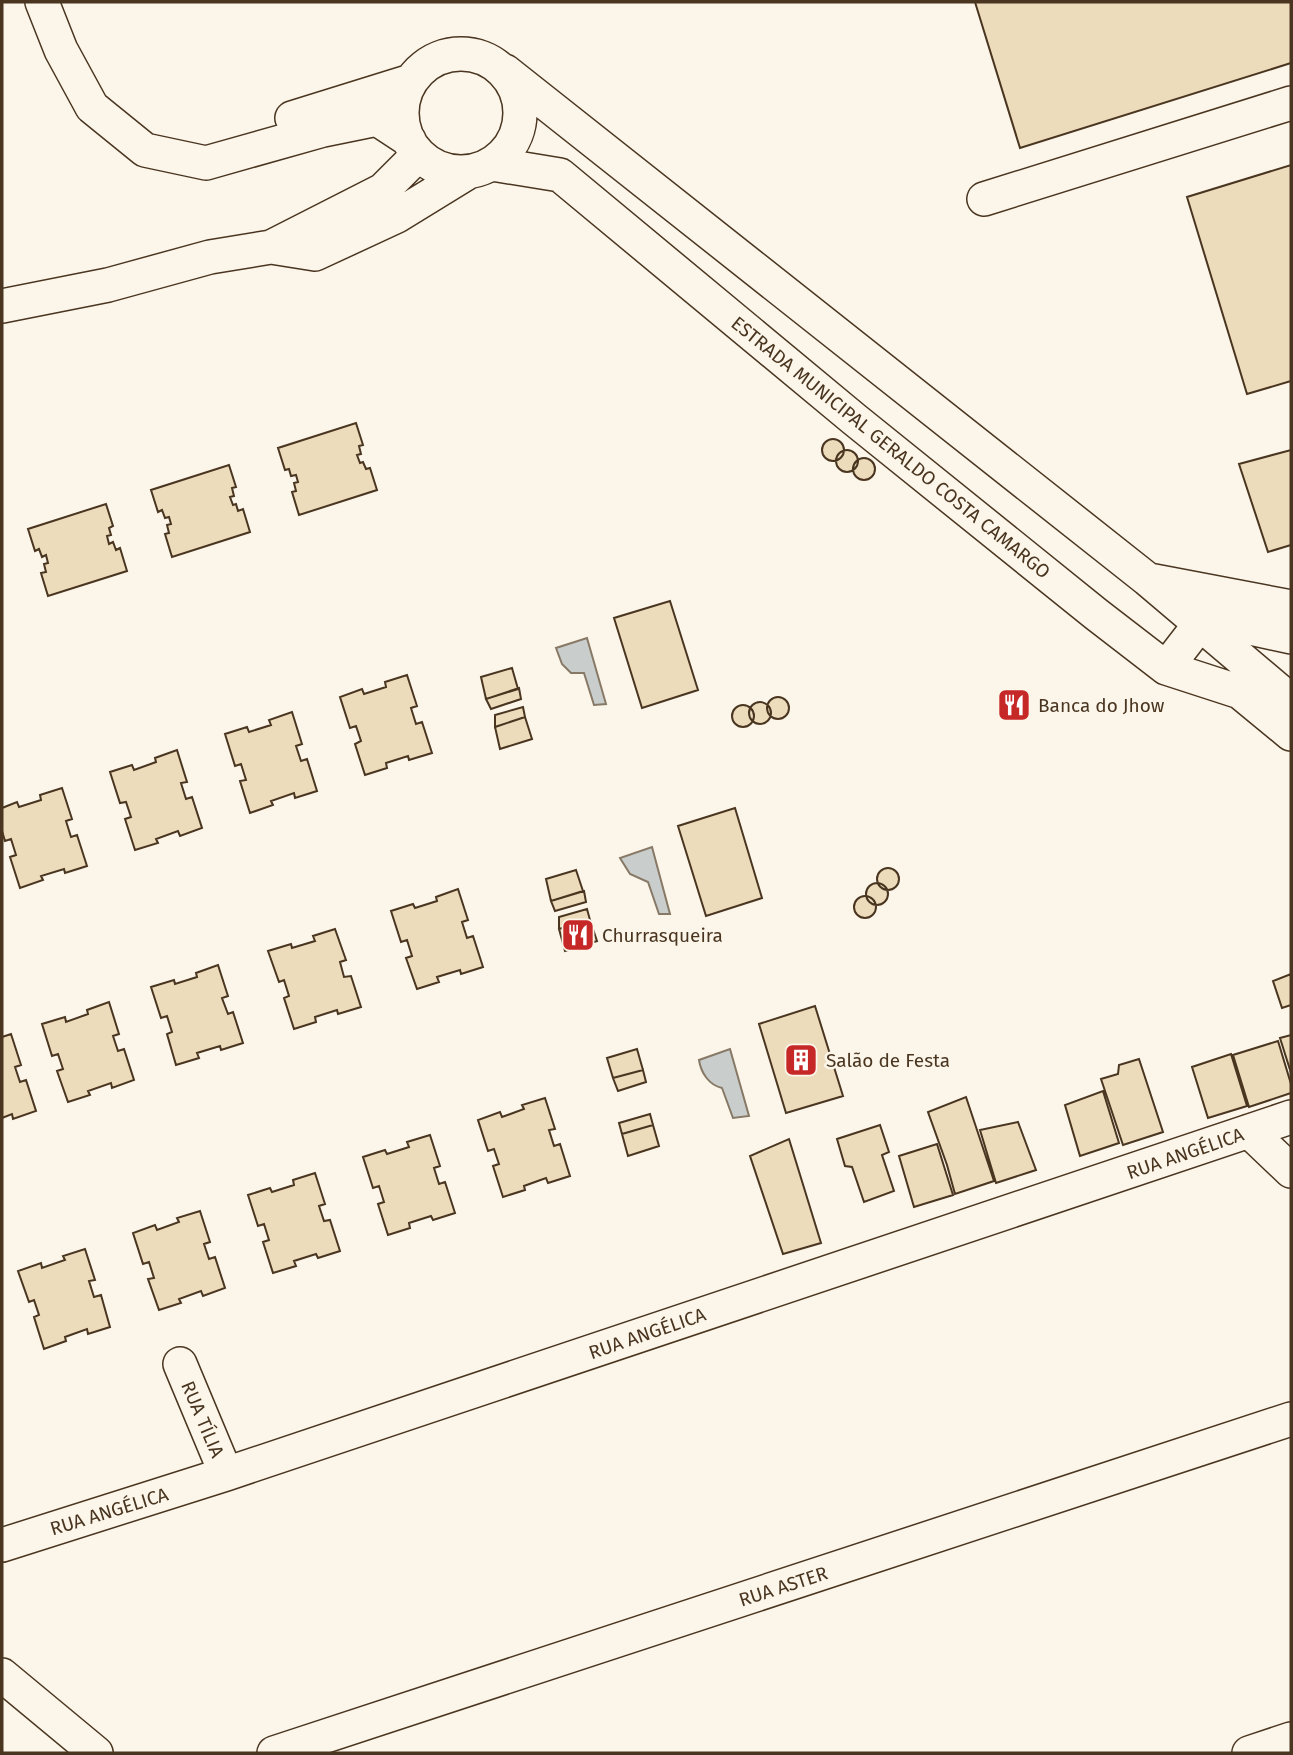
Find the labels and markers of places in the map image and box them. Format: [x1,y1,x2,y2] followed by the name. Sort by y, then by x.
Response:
[995,686,1033,724] restaurant icon: Banca do Jhow
[1038,694,1165,717] place label: Banca do Jhow
[559,916,597,954] restaurant icon: Churrasqueira
[602,924,723,947] place label: Churrasqueira
[782,1041,820,1079] building icon: Salão de Festa
[826,1049,950,1072] place label: Salão de Festa

